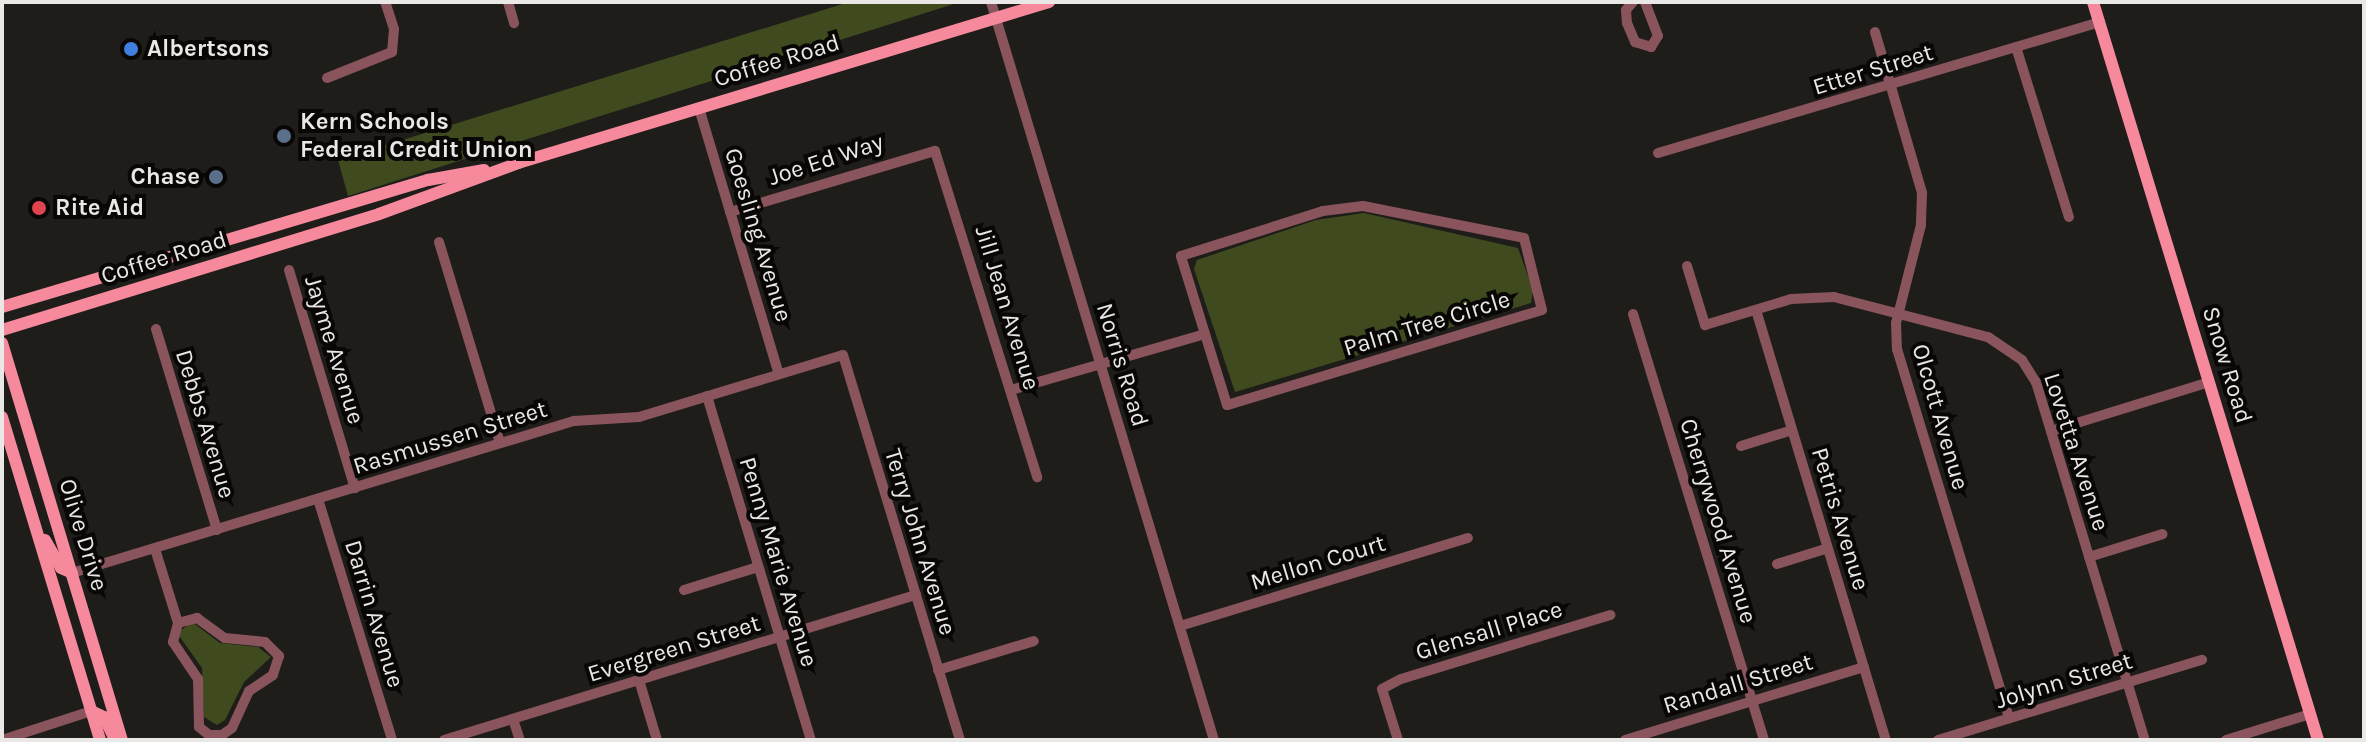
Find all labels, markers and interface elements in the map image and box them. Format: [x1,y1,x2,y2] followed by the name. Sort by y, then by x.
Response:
[711,28,843,94] street label: Coffee Road
[147,35,270,63] place label: Albertsons
[1809,38,1937,102] street label: Etter Street
[122,40,140,58] marker: Albertsons
[300,108,533,164] place label: Kern Schools Federal Credit Union
[275,127,293,145] marker: Kern Schools Federal Credit Union
[765,128,887,192] street label: Joe Ed Way
[718,145,798,325] street label: Goesling Avenue
[130,163,200,191] place label: Chase
[207,168,225,186] marker: Chase
[55,194,144,222] place label: Rite Aid
[30,199,48,217] marker: Rite Aid
[968,222,1046,394] street label: Jill Jean Avenue
[98,225,230,291] street label: Coffee Road
[298,272,370,428] street label: Jayme Avenue
[1340,285,1514,363] street label: Palm Tree Circle
[1090,300,1154,430] street label: Norris Road
[2196,303,2258,427] street label: Snow Road
[1905,341,1975,493] street label: Olcott Avenue
[169,346,241,502] street label: Debbs Avenue
[2037,369,2115,535] street label: Lovetta Avenue
[350,395,550,481] street label: Rasmussen Street
[1673,415,1763,627] street label: Cherrywood Avenue
[1805,444,1875,594] street label: Petris Avenue
[878,445,962,639] street label: Terry John Avenue
[732,454,824,670] street label: Penny Marie Avenue
[52,476,114,594] street label: Olive Drive
[1247,529,1389,597] street label: Mellon Court
[338,537,410,691] street label: Darrin Avenue
[1412,595,1566,667] street label: Glensall Place
[584,609,764,689] street label: Evergreen Street
[1992,647,2136,715] street label: Jolynn Street
[1660,648,1816,720] street label: Randall Street

